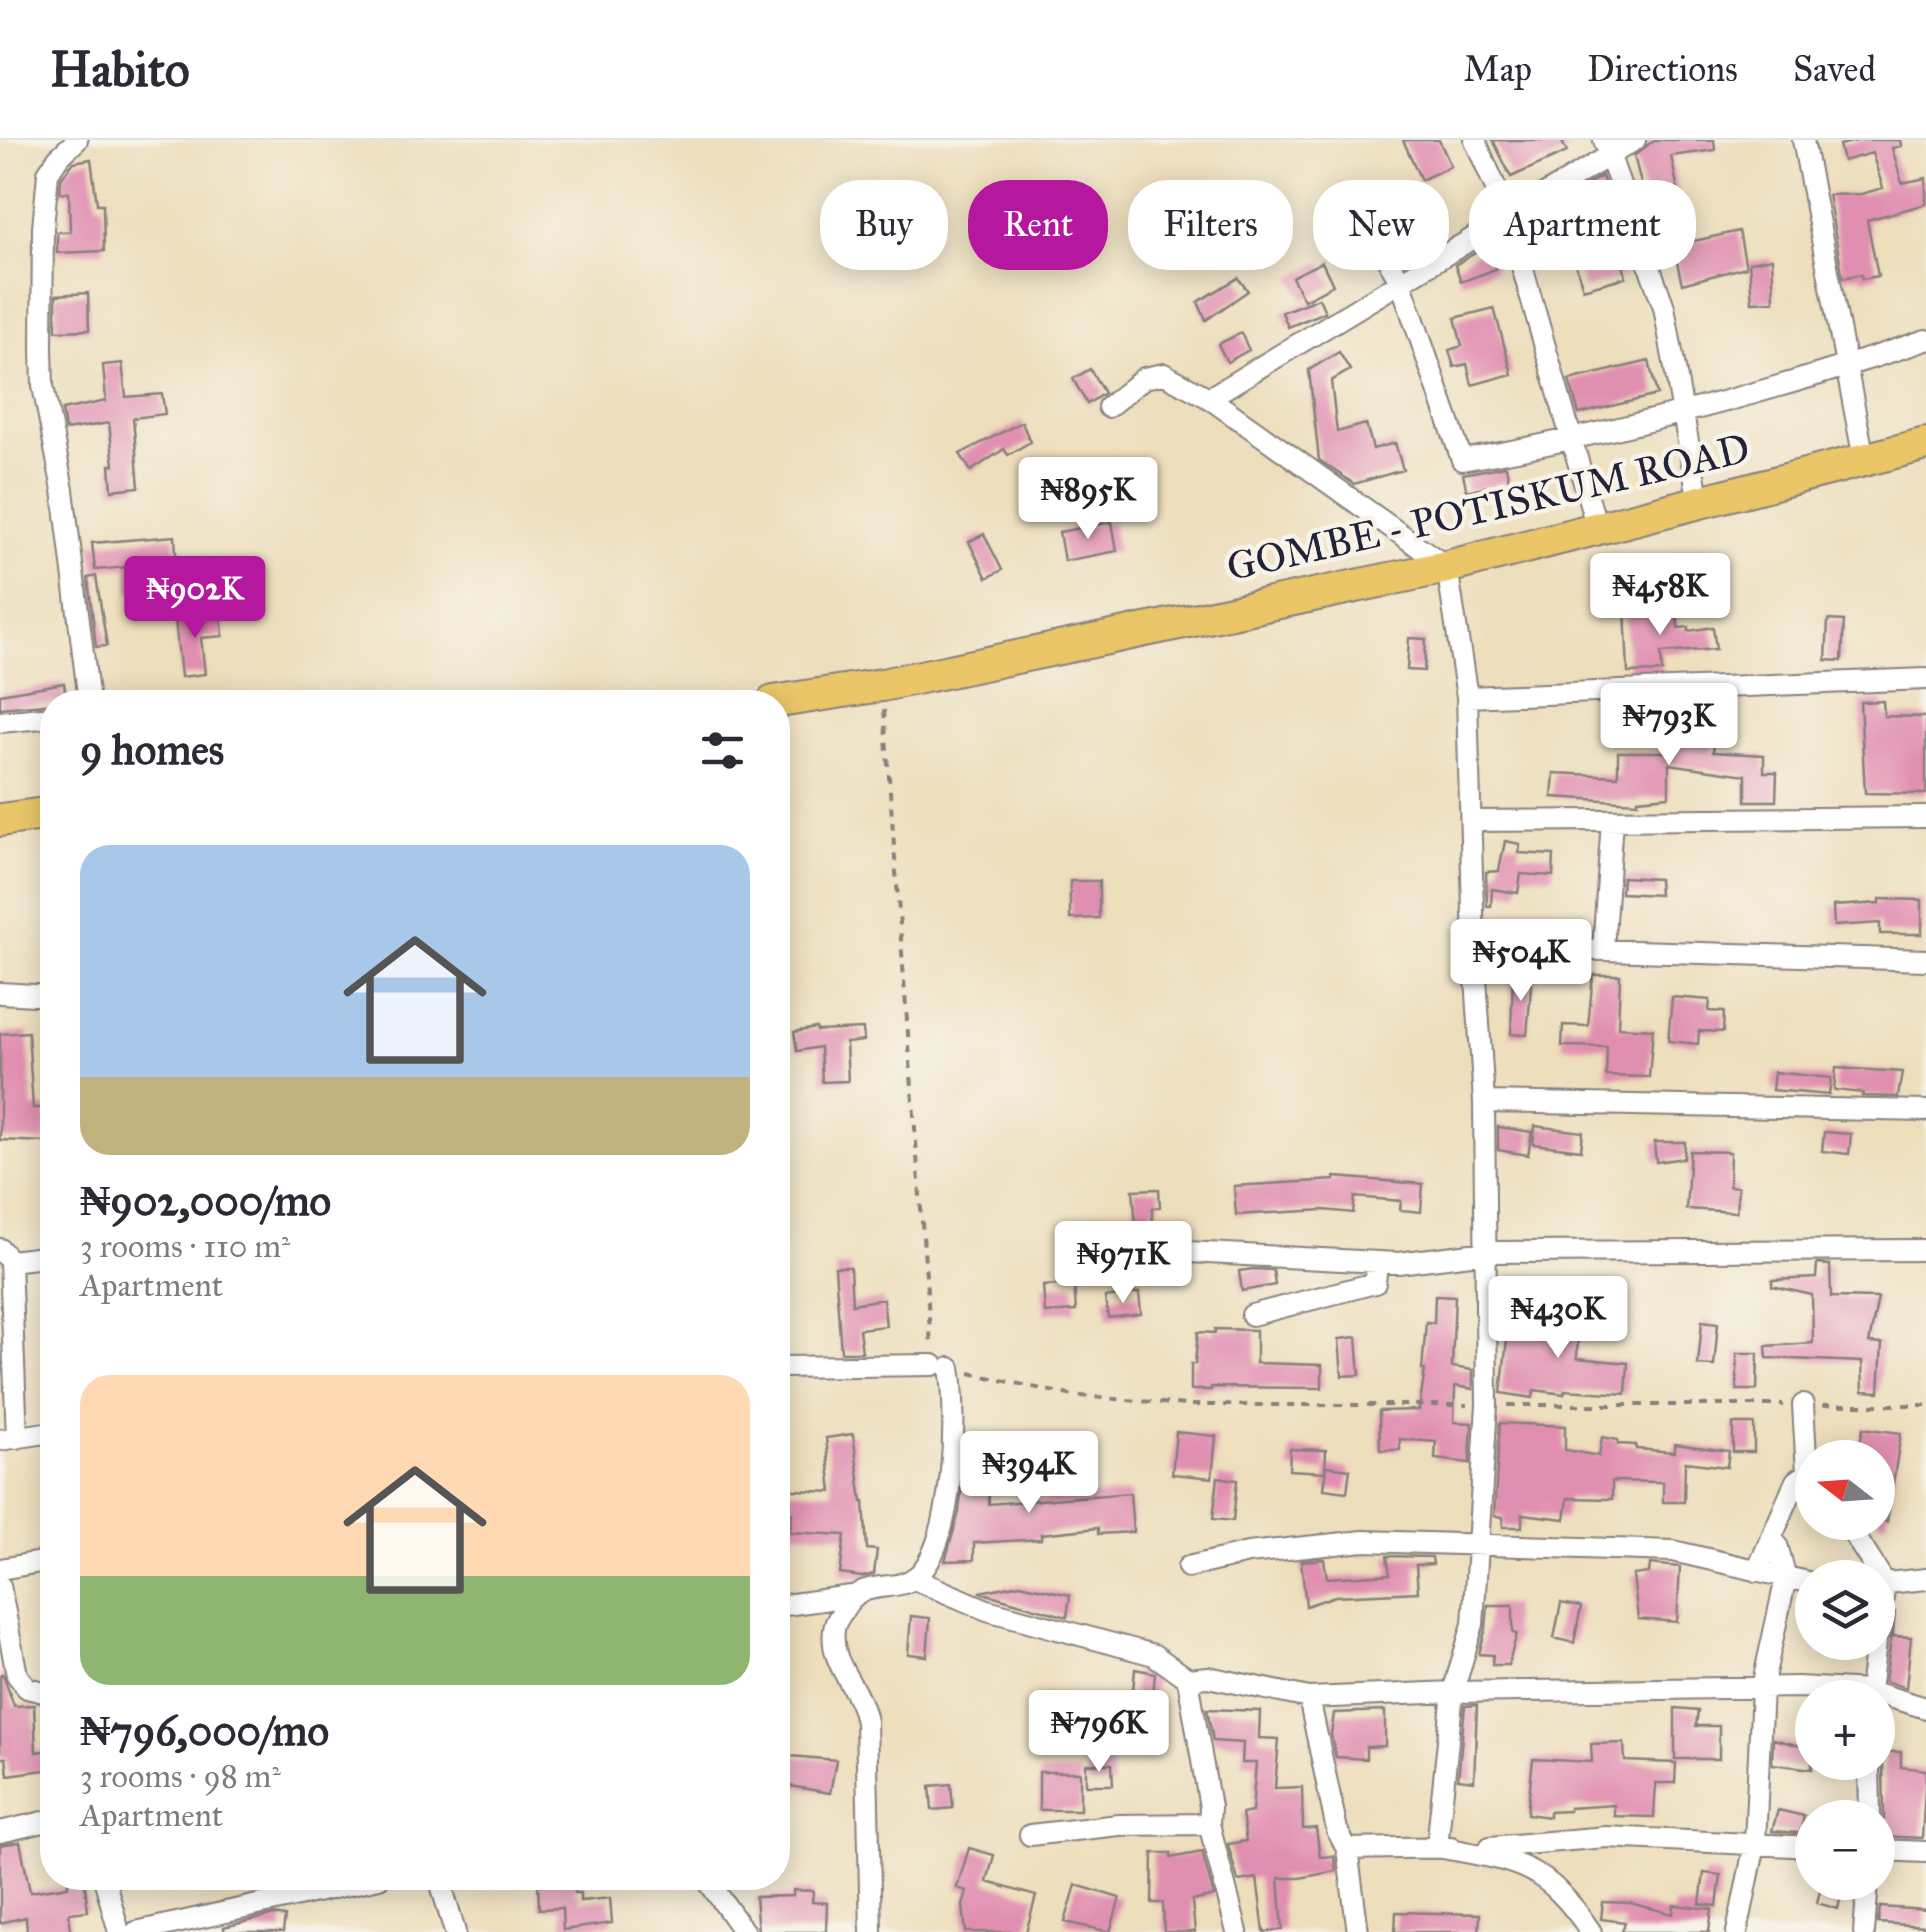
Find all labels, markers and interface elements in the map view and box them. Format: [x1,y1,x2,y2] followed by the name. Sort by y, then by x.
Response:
[50,40,189,99] text: Habito
[1464,48,1532,91] text: Map
[1587,48,1738,91] text: Directions
[1793,48,1876,91] text: Saved
[820,180,948,270] chip: Buy
[968,180,1108,270] chip: Rent
[1128,180,1293,270] chip: Filters
[1313,180,1449,270] chip: New
[1469,180,1696,270] chip: Apartment
[1222,423,1754,592] street label: GOMBE - POTISKUM ROAD
[1018,457,1158,542] pin: ₦895K
[1041,470,1135,509] text: ₦895K
[1590,553,1730,638] pin: ₦458K
[125,556,265,641] pin: ₦902K
[1612,566,1708,605] text: ₦458K
[146,569,244,608] text: ₦902K
[1599,683,1739,768] pin: ₦793K
[1623,696,1715,735] text: ₦793K
[695,723,750,778] icon: filters
[80,724,224,776] text: 9 homes
[325,910,505,1090] icon: home
[1451,919,1591,1004] pin: ₦504K
[1472,932,1570,971] text: ₦504K
[80,1175,331,1227] text: ₦902,000/mo
[1053,1221,1193,1306] pin: ₦971K
[80,1227,290,1266] text: 3 rooms · 110 m²
[1077,1234,1169,1273] text: ₦971K
[80,1266,223,1305] text: Apartment
[1488,1276,1628,1361] pin: ₦430K
[1510,1289,1606,1328] text: ₦430K
[959,1431,1099,1516] pin: ₦394K
[325,1440,505,1620] icon: home
[1795,1440,1895,1540] north arrow
[1795,1440,1895,1900] map controls
[982,1444,1076,1483] text: ₦394K
[1795,1560,1895,1660] button: layers
[1795,1680,1895,1780] button: +
[1029,1690,1169,1775] pin: ₦796K
[1051,1703,1147,1742] text: ₦796K
[80,1705,329,1757] text: ₦796,000/mo
[80,1757,281,1796] text: 3 rooms · 98 m²
[80,1796,223,1835] text: Apartment
[1795,1800,1895,1900] button: −

